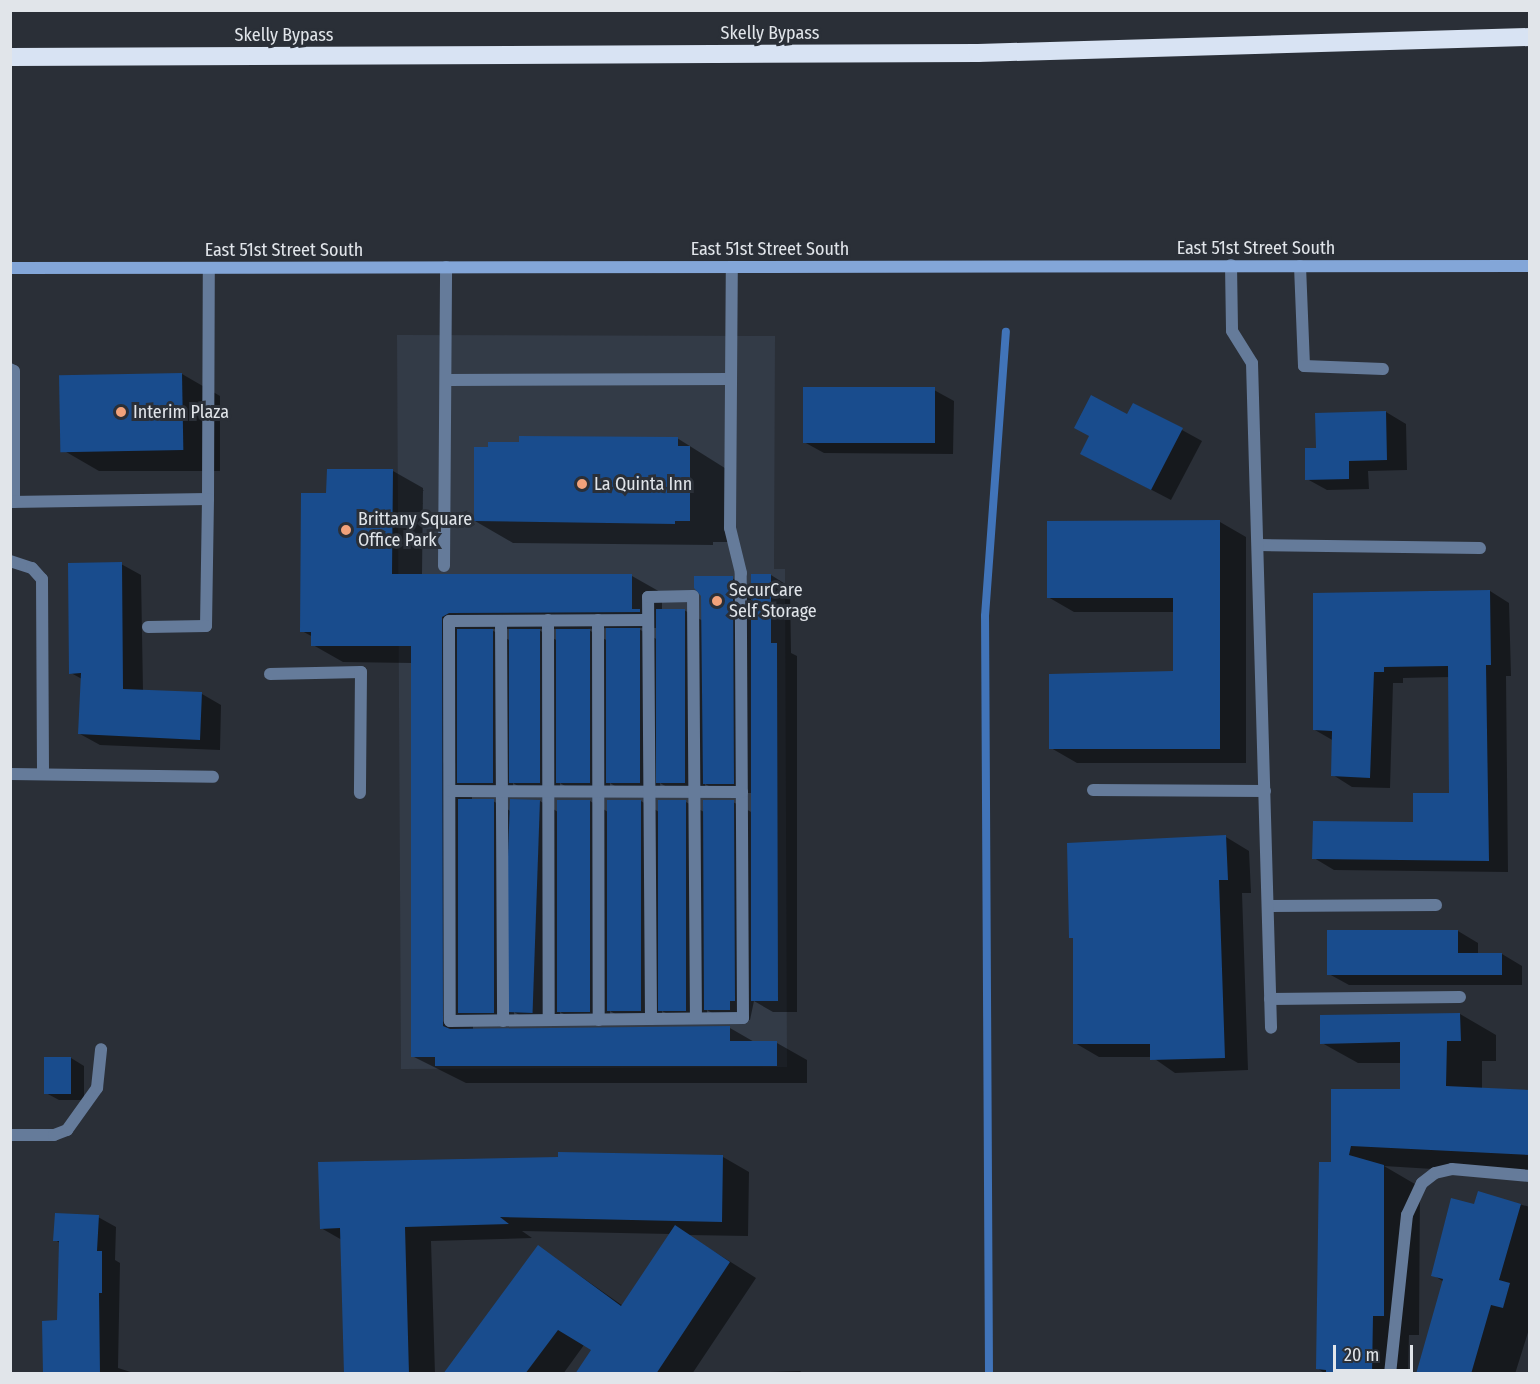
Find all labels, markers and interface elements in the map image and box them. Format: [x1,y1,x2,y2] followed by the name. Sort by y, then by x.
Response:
[721,22,819,44] street label: Skelly Bypass
[235,24,333,46] street label: Skelly Bypass
[1177,237,1335,259] street label: East 51st Street South
[691,238,849,260] street label: East 51st Street South
[205,239,363,261] street label: East 51st Street South
[133,401,229,423] place label: Interim Plaza
[114,405,128,419] marker: Interim Plaza
[594,473,692,495] place label: La Quinta Inn
[575,477,589,491] marker: La Quinta Inn
[358,509,472,552] place label: Brittany Square Office Park
[339,523,353,537] marker: Brittany Square Office Park
[729,580,817,622] place label: SecurCare Self Storage
[710,594,724,608] marker: SecurCare Self Storage
[1336,1333,1416,1371] scale bar
[1344,1344,1379,1366] text: 20 m

